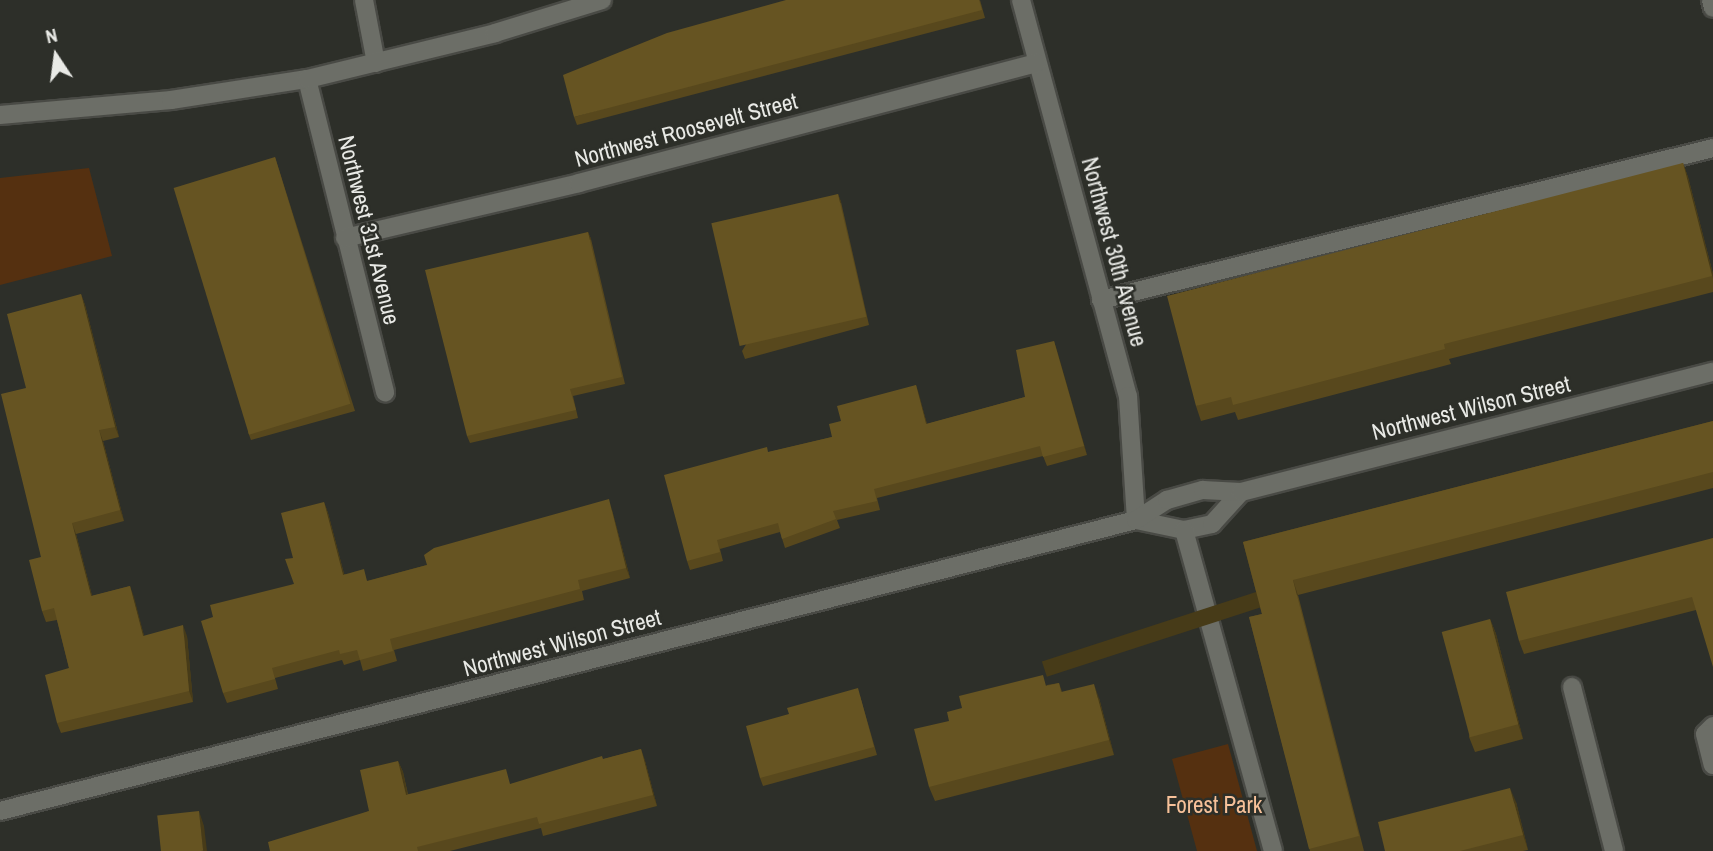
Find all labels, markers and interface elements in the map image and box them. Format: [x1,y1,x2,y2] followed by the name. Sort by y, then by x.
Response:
[21,21,91,91] north arrow
[43,22,60,49] text: N
[572,87,800,173] street label: Northwest Roosevelt Street
[332,132,406,328] street label: Northwest 31st Avenue
[1075,154,1153,350] street label: Northwest 30th Avenue
[1369,370,1573,446] street label: Northwest Wilson Street
[460,603,664,683] street label: Northwest Wilson Street
[1166,791,1262,819] park label: Forest Park

